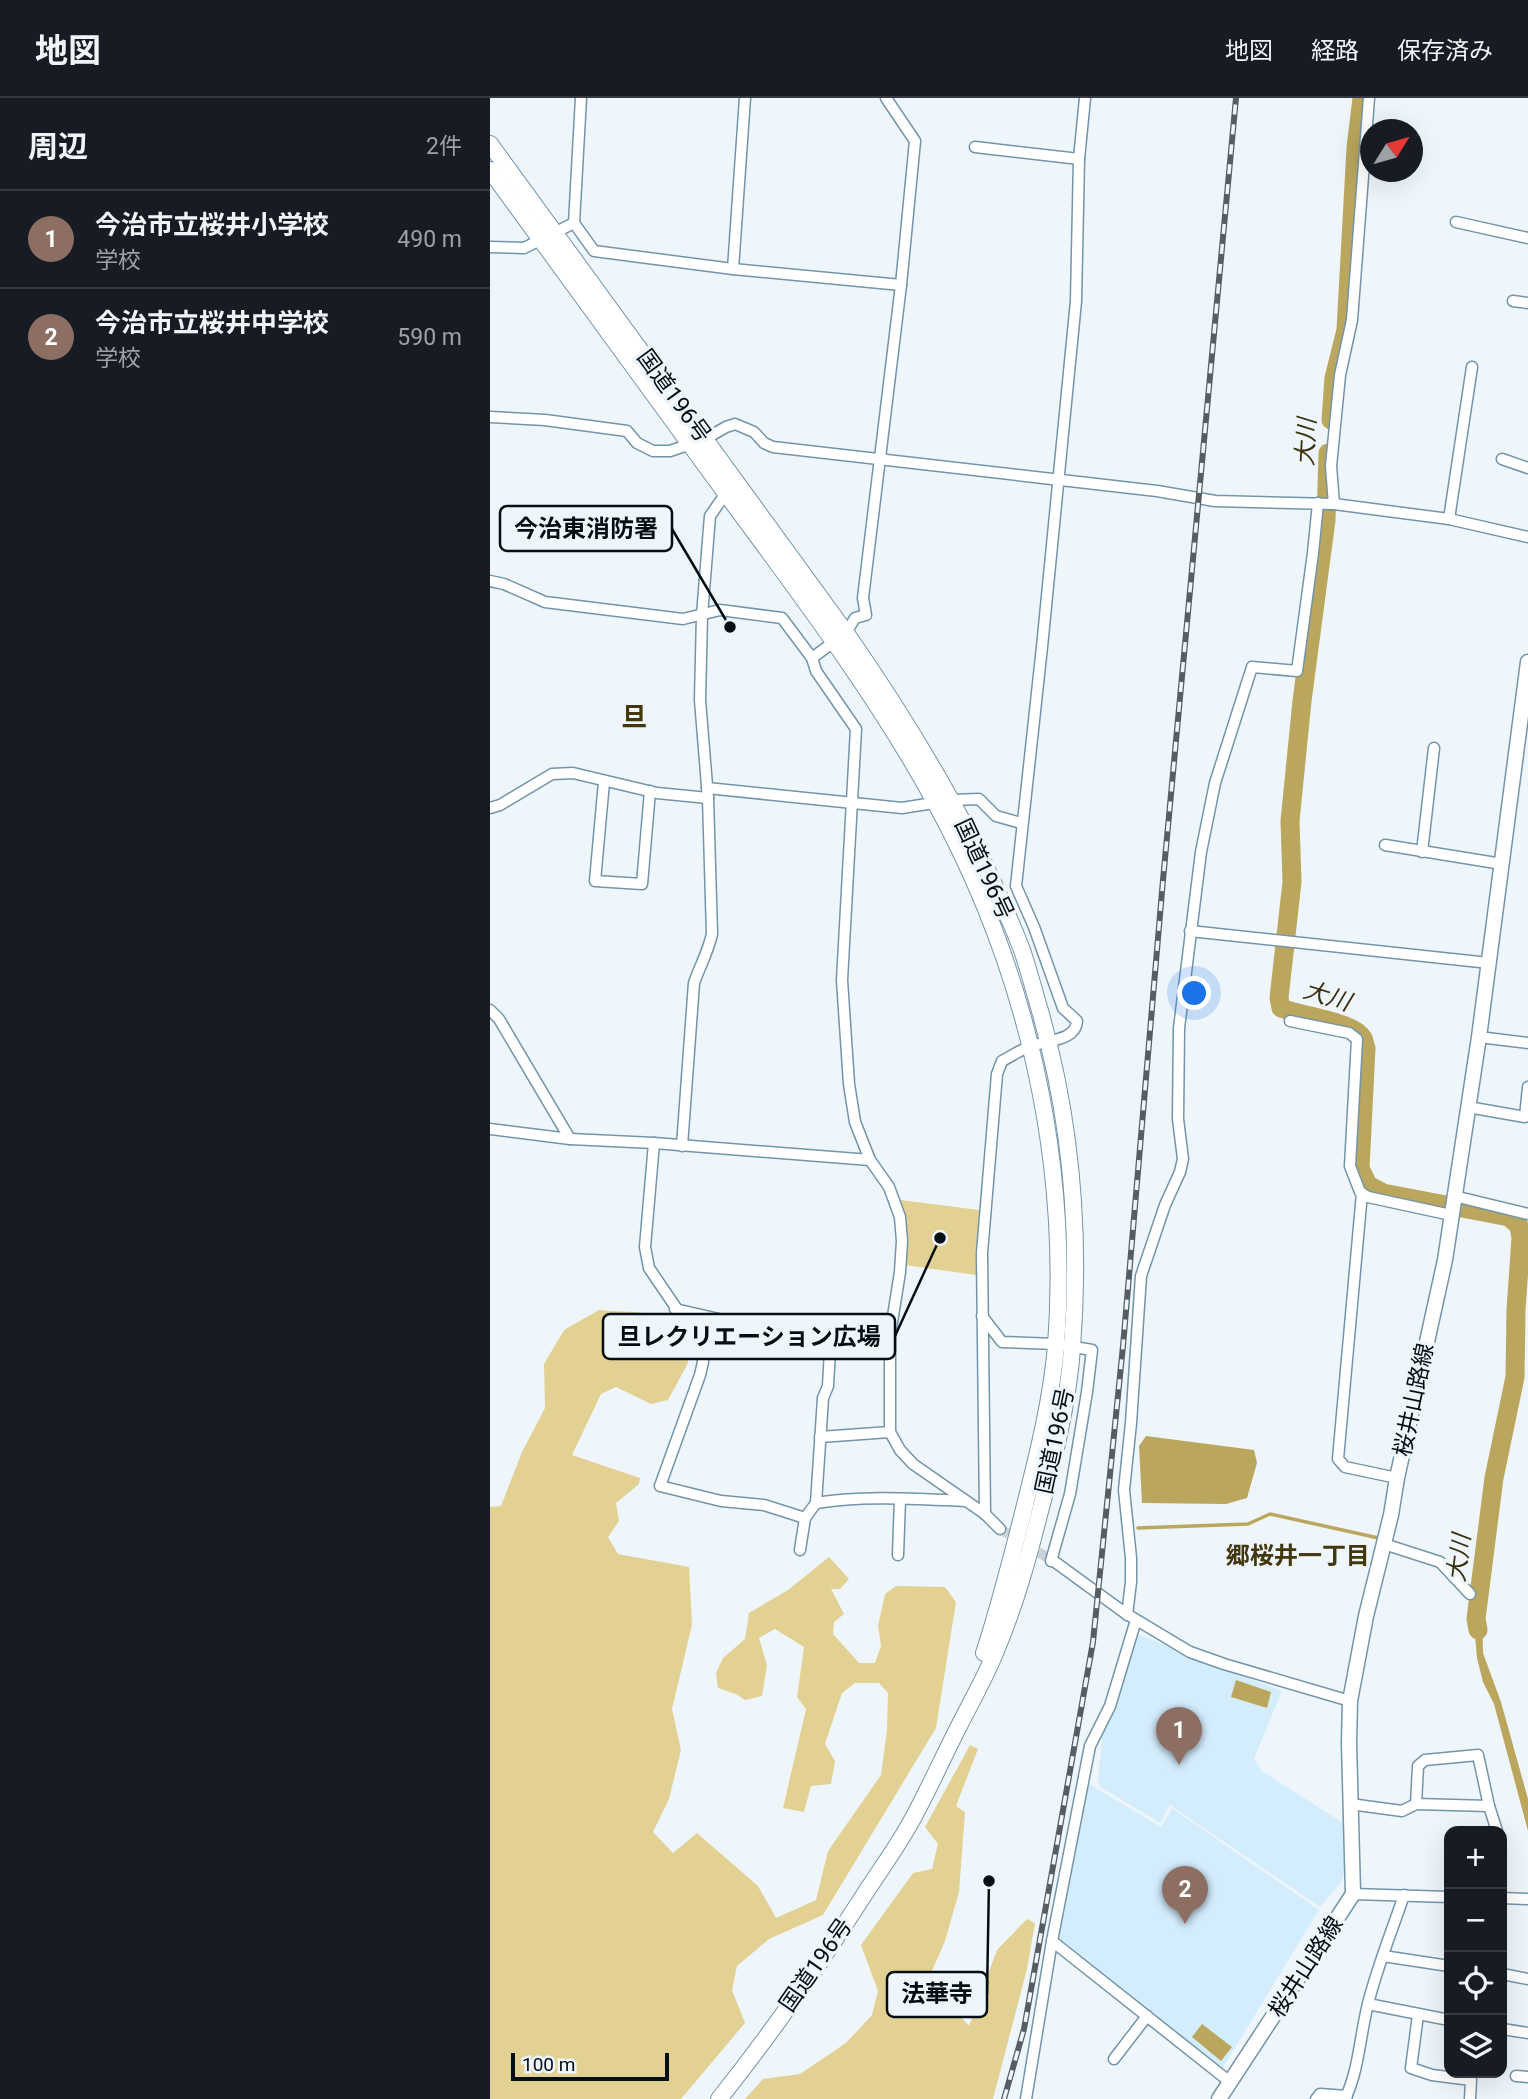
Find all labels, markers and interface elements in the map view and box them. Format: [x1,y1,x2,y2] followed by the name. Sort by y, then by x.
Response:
[35,31,101,70] text: 地図
[1225,37,1273,65] text: 地図
[1311,37,1359,65] text: 経路
[1397,37,1493,65] text: 保存済み
[1360,119,1423,182] north arrow
[28,129,88,164] text: 周辺
[426,133,462,160] text: 2件
[95,210,329,240] text: 今治市立桜井小学校
[44,226,58,253] text: 1
[397,226,462,253] text: 490 m
[95,247,141,274] text: 学校
[95,308,329,338] text: 今治市立桜井中学校
[44,324,58,351] text: 2
[397,324,462,351] text: 590 m
[631,344,717,448] street label: 国道196号
[95,345,141,372] text: 学校
[1291,414,1321,467] water label: 大川
[500,506,672,551] callout: 今治東消防署
[514,515,658,543] text: 今治東消防署
[621,702,647,732] district label: 旦
[949,814,1019,924] street label: 国道196号
[1177,976,1211,1010] your location
[1300,976,1357,1017] water label: 大川
[603,1314,895,1359] callout: 旦レクリエーション広場
[617,1323,881,1351] text: 旦レクリエーション広場
[1389,1341,1439,1459] street label: 桜井山路線
[1031,1385,1079,1497] street label: 国道196号
[1442,1529,1476,1584] water label: 大川
[1226,1542,1370,1570] district label: 郷桜井一丁目
[1156,1707,1202,1765] pin: 1
[1444,1826,1507,2078] map controls
[1444,1826,1507,1889] button: +
[1162,1866,1208,1924] pin: 2
[1444,1889,1507,1952] button: −
[1263,1911,1349,2023] street label: 桜井山路線
[774,1913,858,2017] street label: 国道196号
[1444,1952,1507,2015] button: locate
[887,1972,987,2017] callout: 法華寺
[901,1980,973,2008] text: 法華寺
[1444,2015,1507,2078] button: layers
[511,2050,668,2082] scale bar
[522,2053,575,2076] text: 100 m

